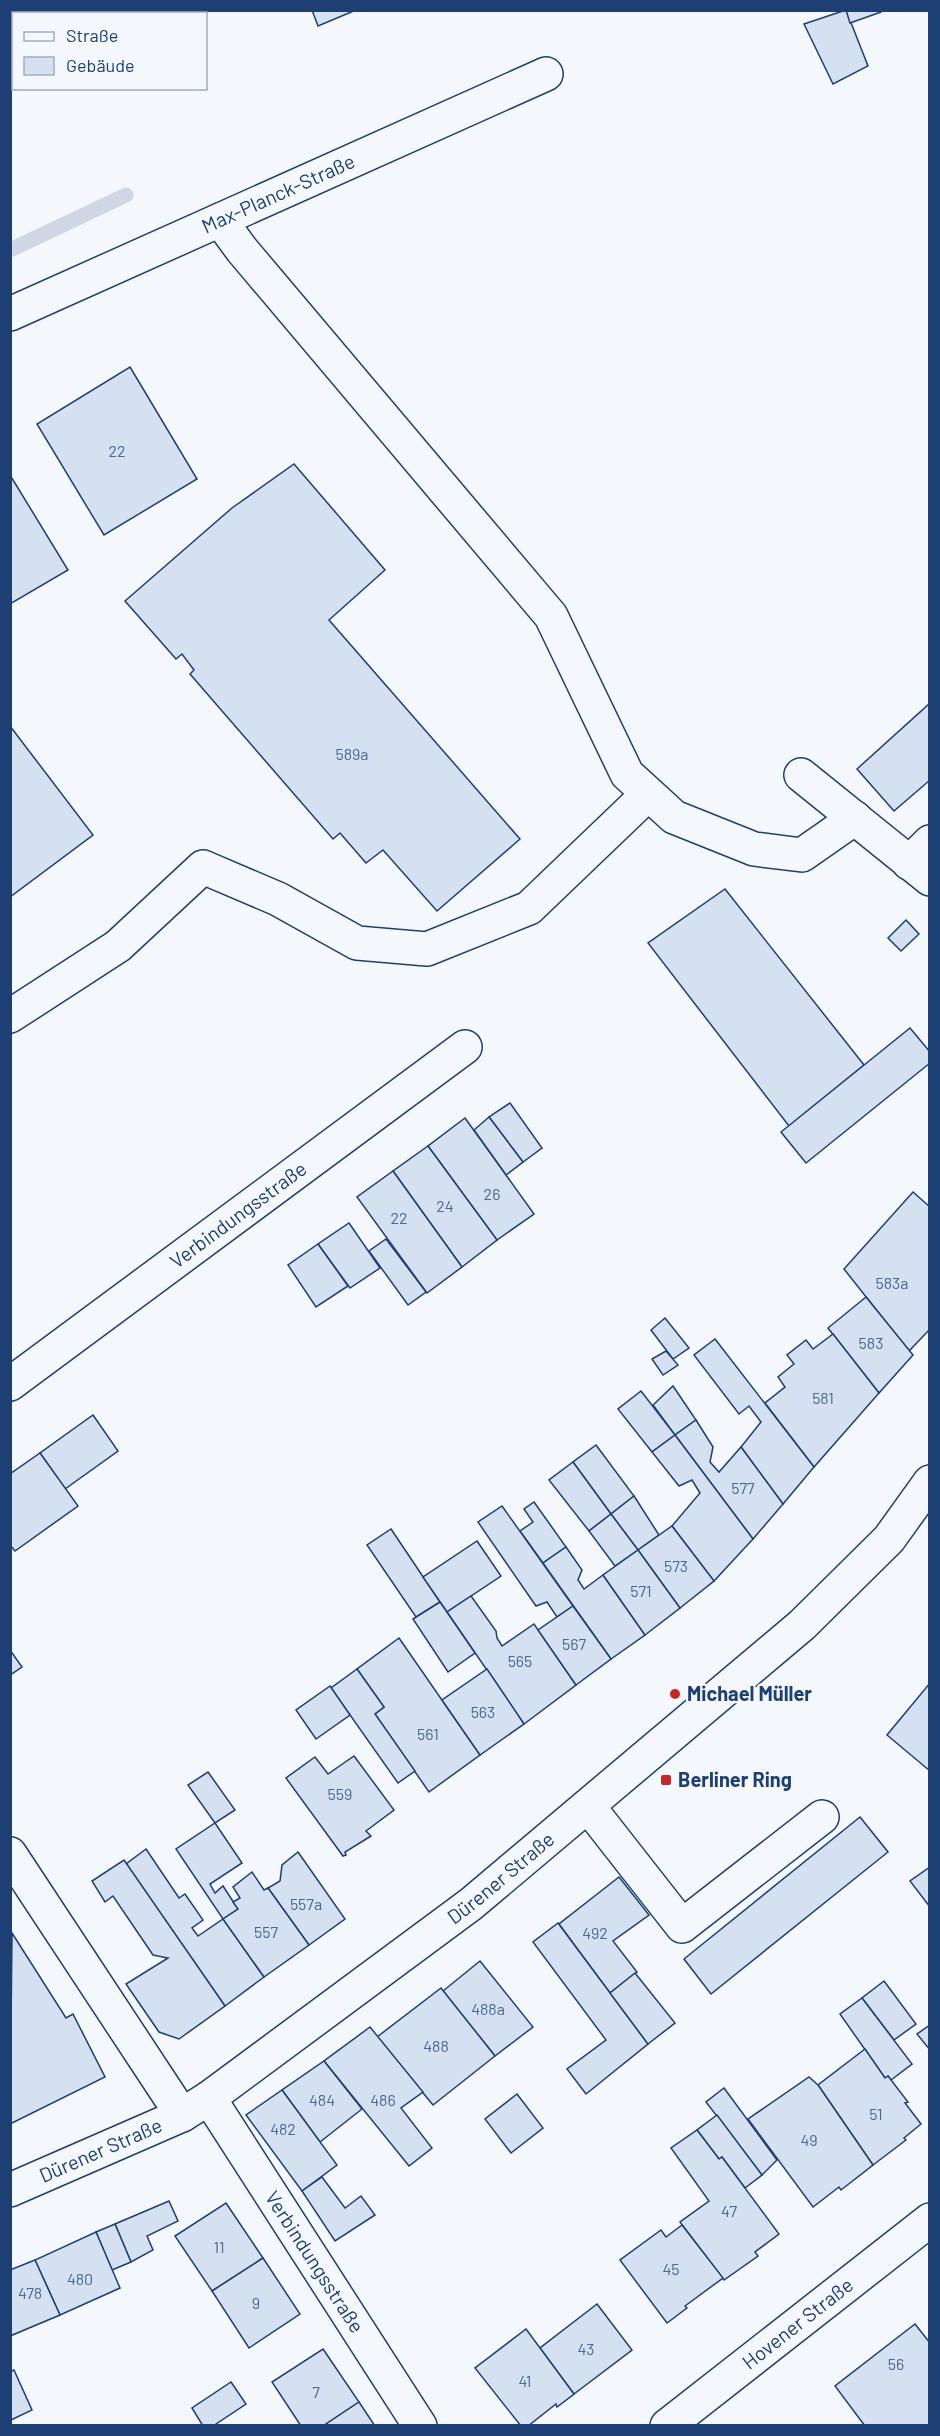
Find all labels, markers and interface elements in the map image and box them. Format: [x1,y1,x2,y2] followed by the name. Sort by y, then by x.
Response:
[12,12,207,90] legend
[66,24,118,46] text: Straße
[66,54,135,76] text: Gebäude
[198,148,358,238] street label: Max-Planck-Straße
[108,441,126,460] house number: 22
[335,744,369,763] house number: 589a
[165,1156,311,1273] street label: Verbindungsstraße
[484,1184,500,1203] house number: 26
[436,1196,454,1215] house number: 24
[390,1208,408,1227] house number: 22
[876,1273,908,1292] house number: 583a
[859,1333,883,1352] house number: 583
[812,1388,834,1407] house number: 581
[731,1478,755,1497] house number: 577
[664,1556,688,1575] house number: 573
[630,1581,652,1600] house number: 571
[562,1634,586,1653] house number: 567
[508,1651,532,1670] house number: 565
[687,1681,812,1705] place label: Michael Müller
[668,1687,682,1701] marker: Michael Müller
[471,1702,495,1721] house number: 563
[417,1724,439,1743] house number: 561
[678,1767,792,1791] place label: Berliner Ring
[659,1773,673,1787] marker: Berliner Ring
[328,1784,352,1803] house number: 559
[442,1826,559,1929] street label: Dürener Straße
[290,1894,322,1913] house number: 557a
[254,1922,278,1941] house number: 557
[582,1923,608,1942] house number: 492
[471,1999,505,2018] house number: 488a
[423,2036,449,2055] house number: 488
[309,2090,335,2109] house number: 484
[370,2090,396,2109] house number: 486
[869,2104,883,2123] house number: 51
[35,2112,165,2187] street label: Dürener Straße
[270,2119,296,2138] house number: 482
[800,2130,818,2149] house number: 49
[261,2186,370,2337] street label: Verbindungsstraße
[721,2201,737,2220] house number: 47
[213,2237,225,2256] house number: 11
[662,2259,680,2278] house number: 45
[67,2269,93,2288] house number: 480
[737,2272,857,2374] street label: Hovener Straße
[18,2283,42,2302] house number: 478
[252,2293,260,2312] house number: 9
[577,2339,595,2358] house number: 43
[888,2354,904,2373] house number: 56
[519,2371,531,2390] house number: 41
[312,2382,320,2401] house number: 7

